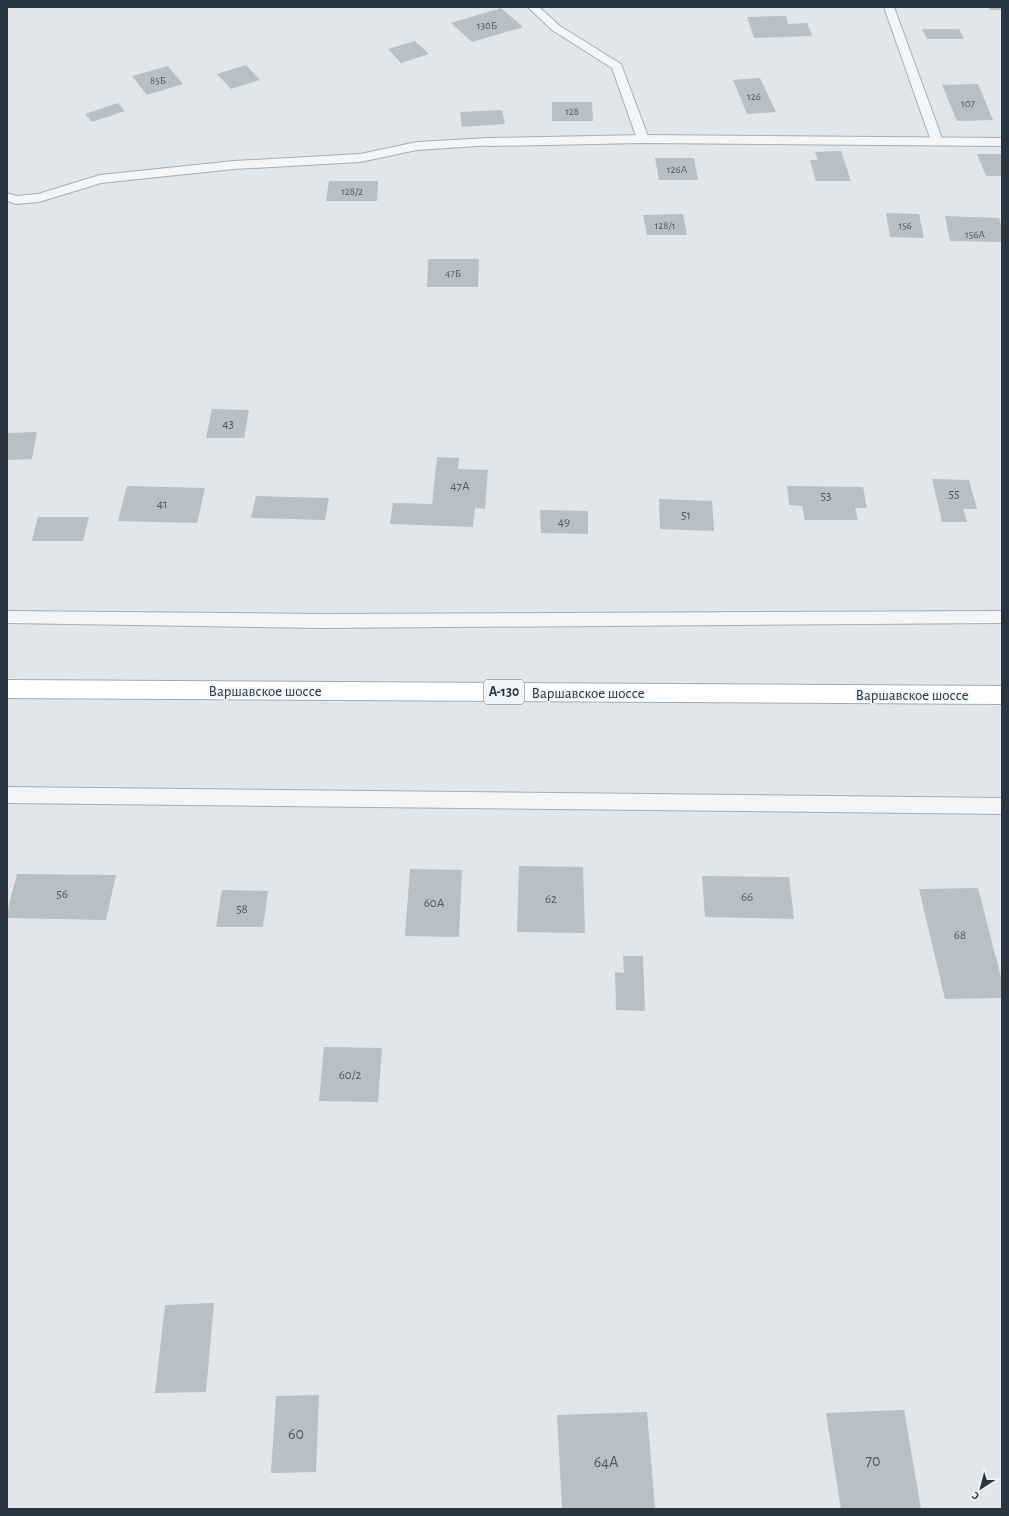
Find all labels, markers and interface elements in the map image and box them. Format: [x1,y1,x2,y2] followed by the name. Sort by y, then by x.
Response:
[477,20,497,31] house number: 130Б
[150,75,166,86] house number: 85Б
[747,91,761,102] house number: 126
[961,98,975,109] house number: 107
[565,106,579,117] house number: 128
[667,164,688,175] house number: 126А
[341,186,363,197] house number: 128/2
[655,220,675,231] house number: 128/1
[898,220,912,231] house number: 156
[965,229,986,240] house number: 156А
[445,268,461,279] house number: 47Б
[222,418,234,431] house number: 43
[450,480,470,493] house number: 47А
[949,488,959,501] house number: 55
[821,490,831,503] house number: 53
[157,498,167,511] house number: 41
[681,509,691,522] house number: 51
[558,516,570,529] house number: 49
[484,680,524,704] road number: А-130
[208,684,322,699] street label: Варшавское шоссе
[531,686,645,701] street label: Варшавское шоссе
[855,688,969,703] street label: Варшавское шоссе
[56,888,68,901] house number: 56
[741,891,753,904] house number: 66
[545,893,557,906] house number: 62
[424,897,445,910] house number: 60А
[236,903,248,916] house number: 58
[954,929,966,942] house number: 68
[339,1069,361,1082] house number: 60/2
[288,1426,304,1442] house number: 60
[865,1453,881,1469] house number: 70
[594,1454,619,1470] house number: 64А
[961,1468,1001,1508] north arrow
[970,1489,981,1502] text: С

